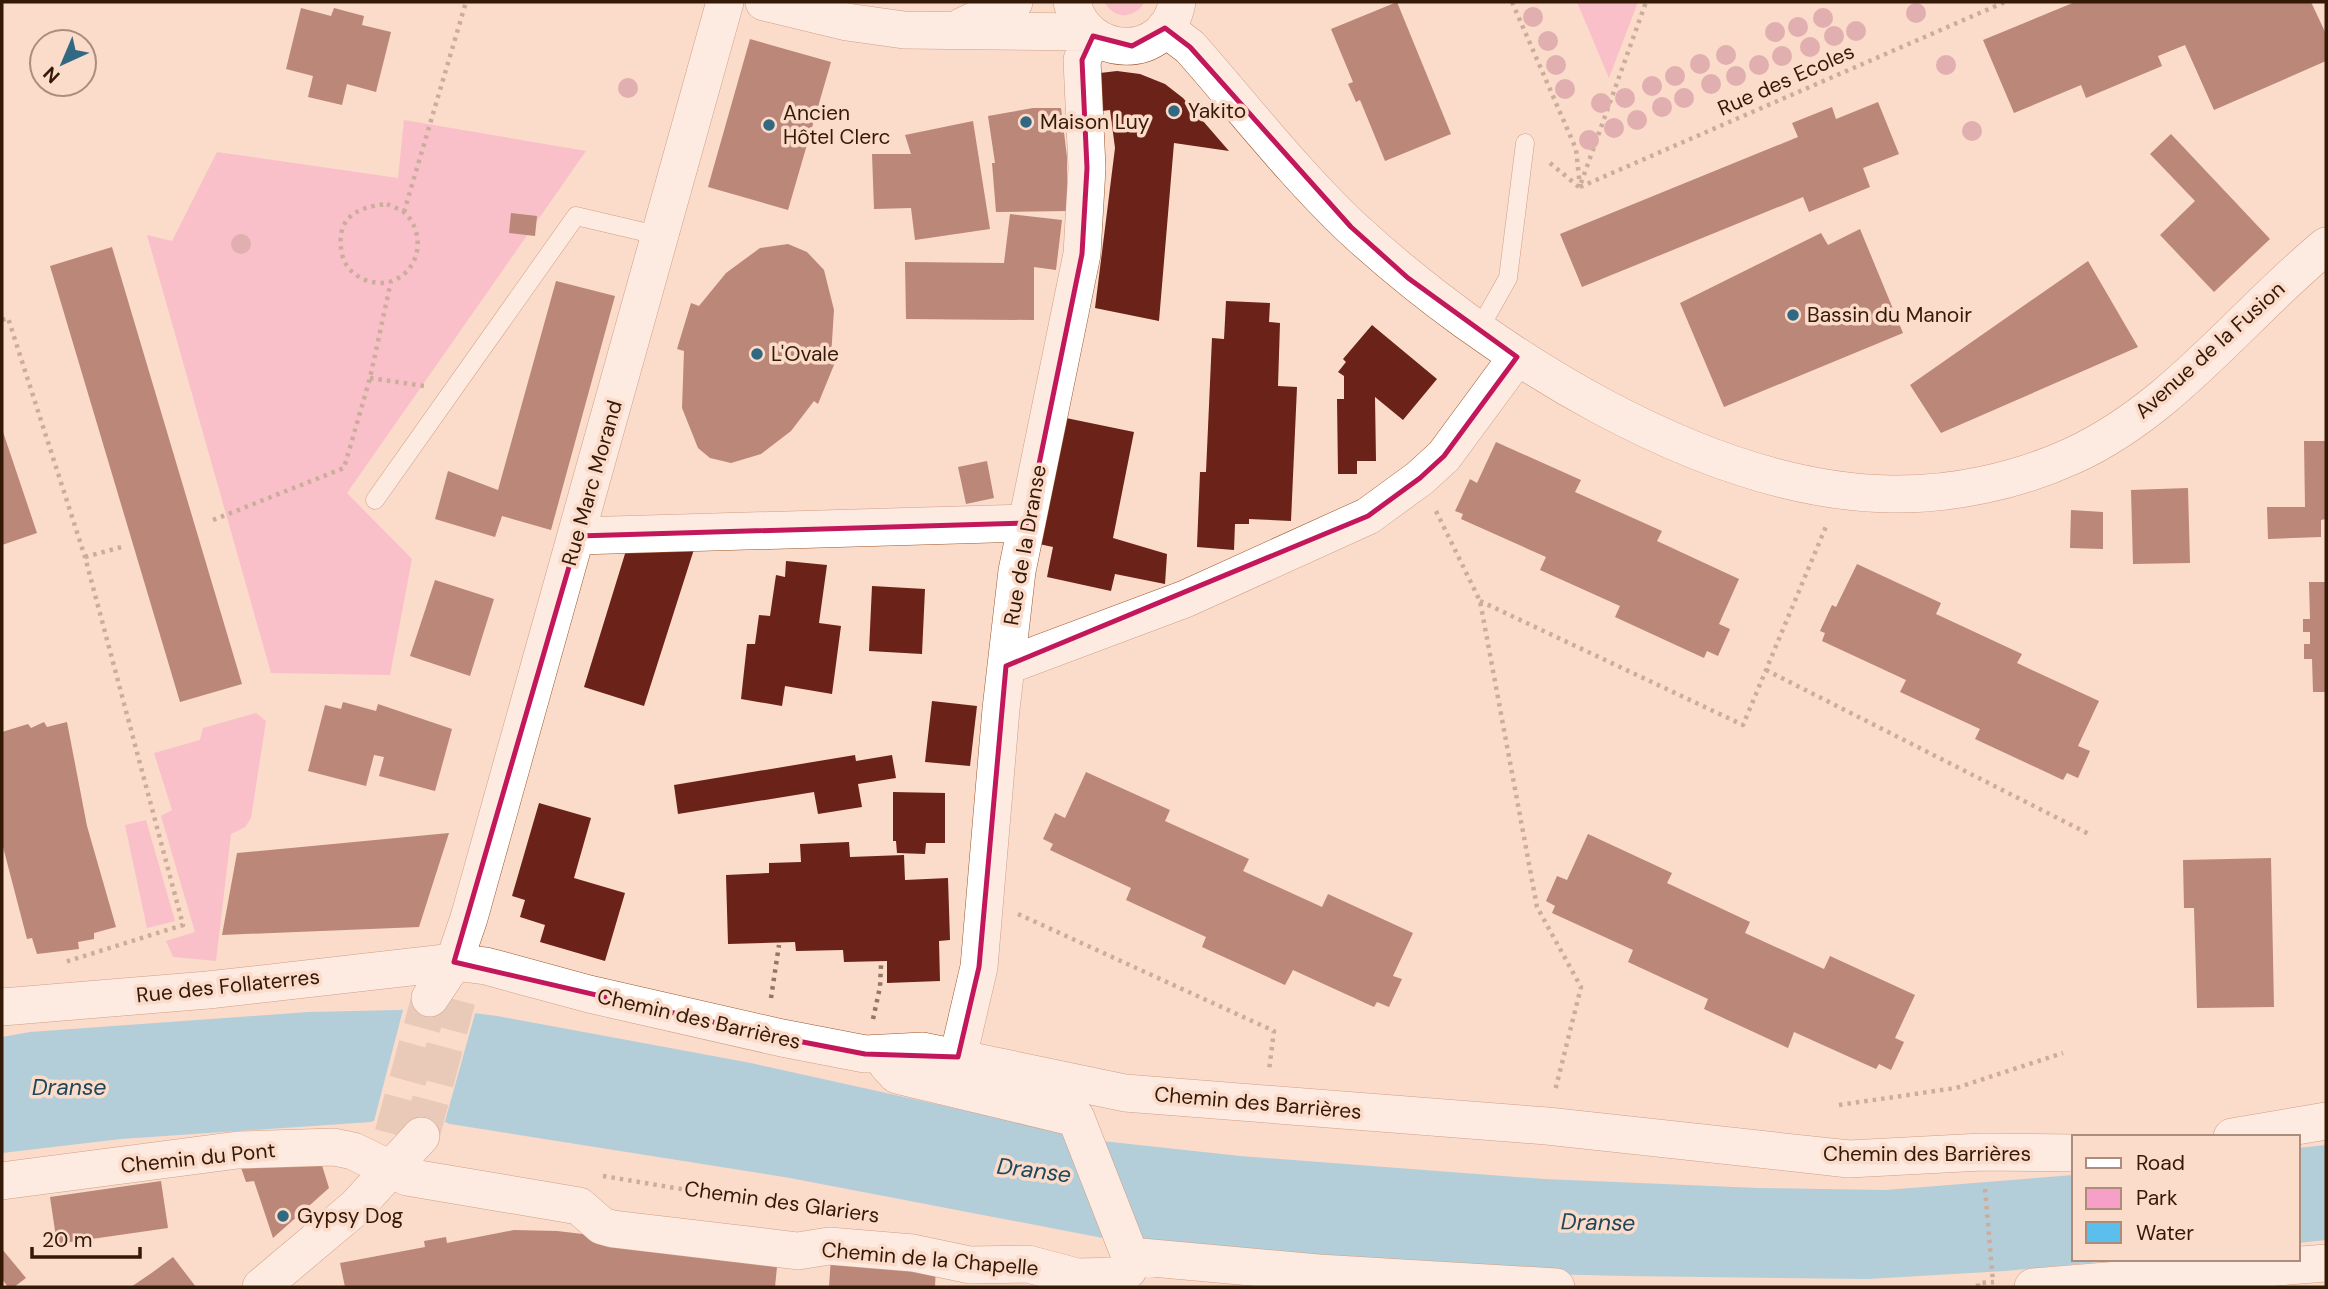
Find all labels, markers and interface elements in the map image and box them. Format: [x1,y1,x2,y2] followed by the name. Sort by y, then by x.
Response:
[28,28,98,98] north arrow
[1713,37,1859,123] street label: Rue des Ecoles
[38,61,65,89] text: N
[1188,97,1246,125] place label: Yakito
[783,99,891,151] place label: Ancien Hôtel Clerc
[1166,103,1182,119] marker: Yakito
[1040,108,1150,136] place label: Maison Luy
[1018,114,1034,130] marker: Maison Luy
[761,117,777,133] marker: Ancien Hôtel Clerc
[2129,275,2291,425] street label: Avenue de la Fusion
[1807,301,1972,329] place label: Bassin du Manoir
[1785,307,1801,323] marker: Bassin du Manoir
[771,340,839,368] place label: L'Ovale
[749,346,765,362] marker: L'Ovale
[555,397,629,569] street label: Rue Marc Morand
[997,462,1053,627] street label: Rue de la Dranse
[135,962,321,1010] street label: Rue des Follaterres
[594,982,804,1056] street label: Chemin des Barrières
[32,1072,106,1102] water label: Dranse
[1153,1080,1363,1126] street label: Chemin des Barrières
[2072,1135,2300,1261] legend
[119,1136,277,1180] street label: Chemin du Pont
[1823,1140,2031,1168] street label: Chemin des Barrières
[2136,1149,2185,1177] text: Road
[995,1151,1073,1189] water label: Dranse
[683,1174,881,1230] street label: Chemin des Glariers
[2136,1184,2178,1212] text: Park
[297,1202,404,1230] place label: Gypsy Dog
[1560,1206,1636,1238] water label: Dranse
[275,1208,291,1224] marker: Gypsy Dog
[32,1216,140,1260] scale bar
[2136,1219,2194,1247] text: Water
[42,1226,93,1254] text: 20 m
[820,1236,1040,1282] street label: Chemin de la Chapelle

